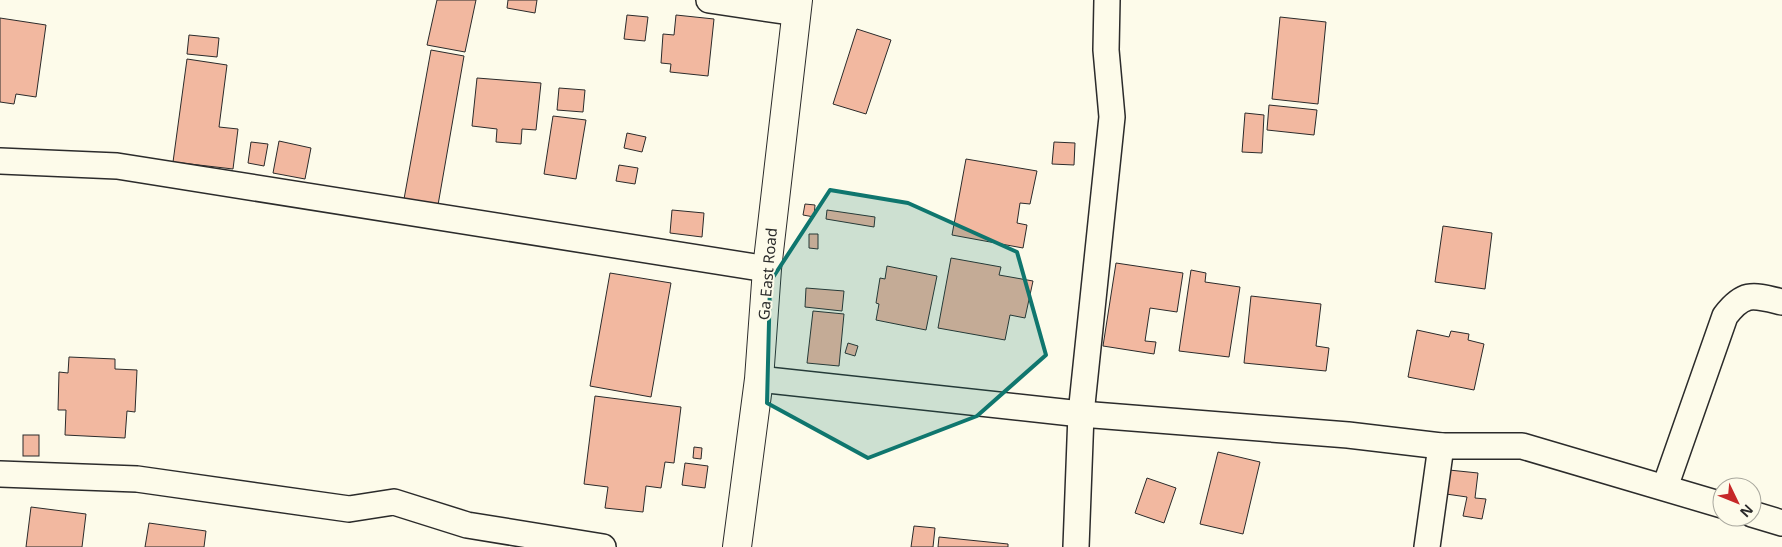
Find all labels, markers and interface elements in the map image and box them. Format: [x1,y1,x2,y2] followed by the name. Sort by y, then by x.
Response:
[753,227,781,321] street label: Ga East Road
[1712,477,1762,527] north arrow
[1736,501,1758,522] text: N

